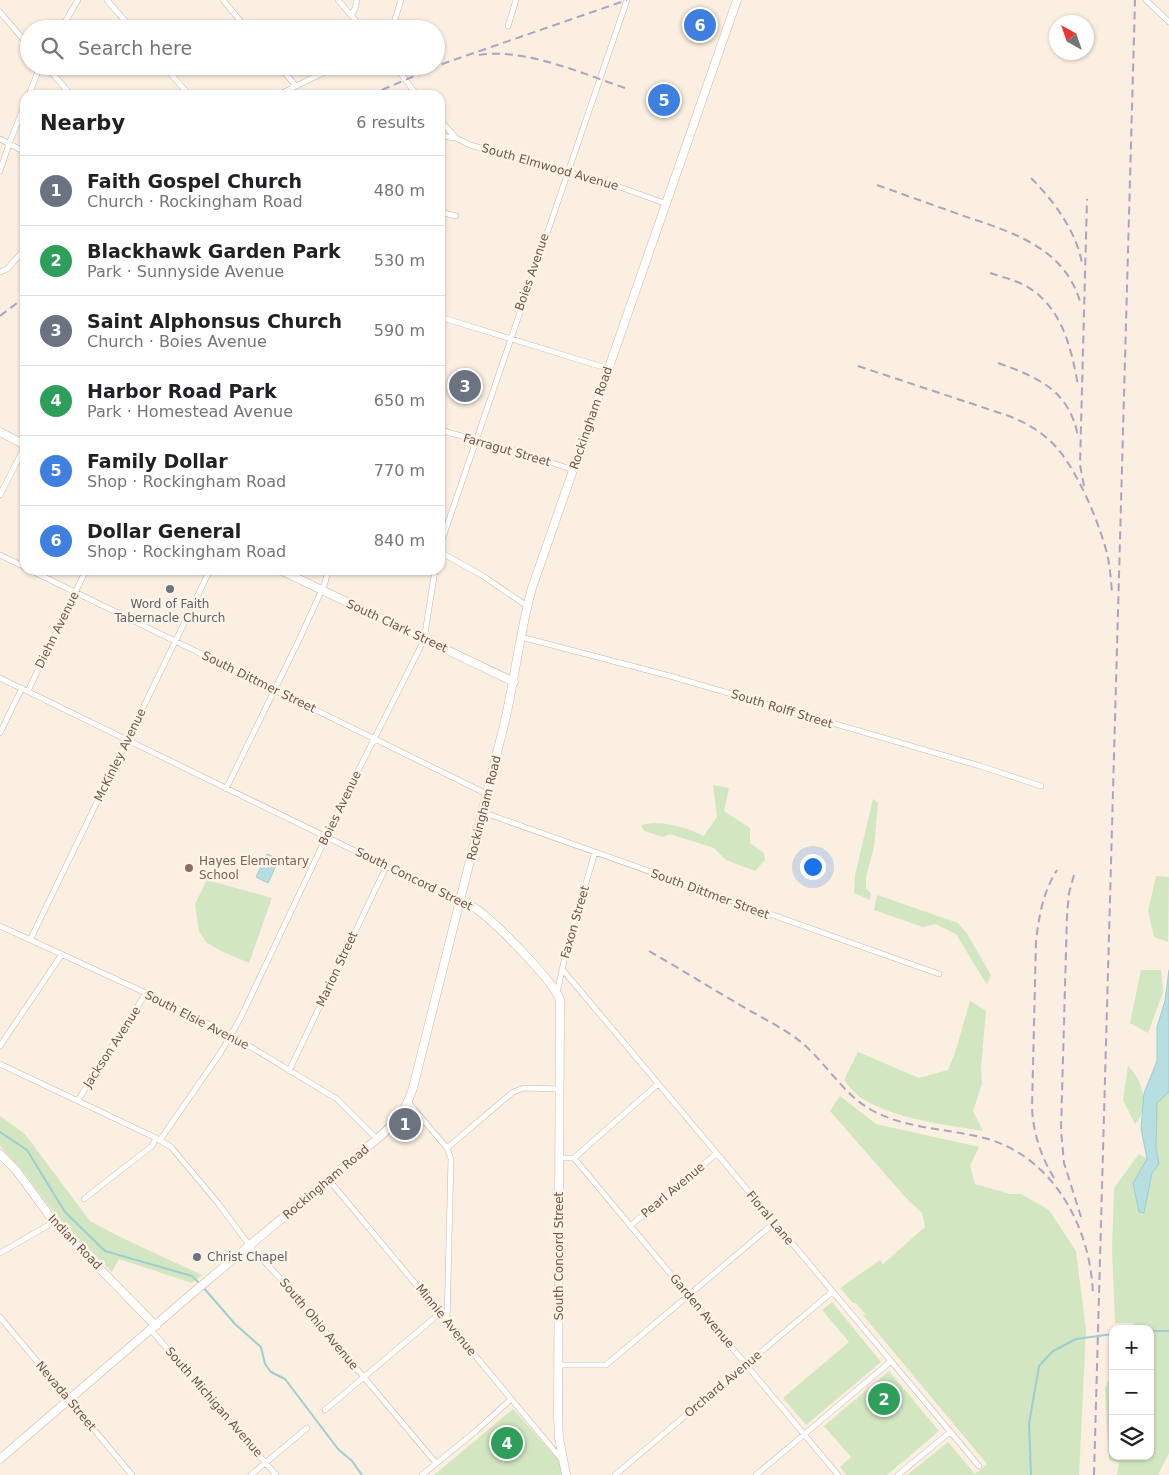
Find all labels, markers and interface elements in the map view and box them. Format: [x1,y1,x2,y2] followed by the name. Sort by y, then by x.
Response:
[684,6,716,44] pin: 6
[1049,15,1094,60] north arrow
[20,20,445,75] search box
[38,34,66,62] icon: search
[78,37,192,59] text: Search here
[648,81,680,119] pin: 5
[40,111,125,135] text: Nearby
[356,113,425,132] text: 6 results
[480,141,620,193] street label: South Elmwood Avenue
[87,170,302,192] text: Faith Gospel Church
[50,181,62,200] text: 1
[374,181,425,200] text: 480 m
[87,192,303,211] text: Church · Rockingham Road
[512,231,552,313] street label: Boies Avenue
[87,240,341,262] text: Blackhawk Garden Park
[50,251,62,270] text: 2
[374,251,425,270] text: 530 m
[87,262,284,281] text: Park · Sunnyside Avenue
[87,310,342,332] text: Saint Alphonsus Church
[50,321,62,340] text: 3
[374,321,425,340] text: 590 m
[87,332,267,351] text: Church · Boies Avenue
[567,365,615,471] street label: Rockingham Road
[449,367,481,405] pin: 3
[87,380,277,402] text: Harbor Road Park
[50,391,62,410] text: 4
[374,391,425,410] text: 650 m
[87,402,293,421] text: Park · Homestead Avenue
[462,431,553,469] street label: Farragut Street
[87,450,228,472] text: Family Dollar
[50,461,62,480] text: 5
[374,461,425,480] text: 770 m
[87,472,286,491] text: Shop · Rockingham Road
[87,520,241,542] text: Dollar General
[50,531,62,550] text: 6
[374,531,425,550] text: 840 m
[87,542,286,561] text: Shop · Rockingham Road
[164,583,176,595] marker: Word of Faith Tabernacle Church
[32,589,82,671] street label: Diehn Avenue
[344,596,450,656] street label: South Clark Street
[114,597,225,625] place label: Word of Faith Tabernacle Church
[200,648,318,716] street label: South Dittmer Street
[729,687,835,731] street label: South Rolff Street
[91,706,149,804] street label: McKinley Avenue
[464,754,504,862] street label: Rockingham Road
[316,769,364,847] street label: Boies Avenue
[353,845,475,914] street label: South Concord Street
[199,854,309,882] place label: Hayes Elementary School
[800,854,826,880] your location
[183,862,195,874] marker: Hayes Elementary School
[649,866,771,922] street label: South Dittmer Street
[558,884,592,960] street label: Faxon Street
[313,929,361,1009] street label: Marion Street
[143,988,251,1052] street label: South Elsie Avenue
[80,1004,143,1091] street label: Jackson Avenue
[389,1105,421,1143] pin: 1
[280,1142,372,1222] street label: Rockingham Road
[639,1159,707,1221] street label: Pearl Avenue
[743,1188,797,1248] street label: Floral Lane
[552,1191,566,1320] street label: South Concord Street
[45,1212,105,1272] street label: Indian Road
[207,1250,288,1264] place label: Christ Chapel
[191,1251,203,1263] marker: Christ Chapel
[667,1271,737,1351] street label: Garden Avenue
[277,1276,361,1372] street label: South Ohio Avenue
[413,1281,479,1359] street label: Minnie Avenue
[1109,1325,1154,1460] map controls
[1109,1325,1154,1370] button: +
[163,1344,265,1460] street label: South Michigan Avenue
[682,1348,764,1420] street label: Orchard Avenue
[33,1359,99,1434] street label: Nevada Street
[1109,1370,1154,1415] button: −
[868,1380,900,1418] pin: 2
[1109,1415,1154,1460] button: layers
[491,1424,523,1462] pin: 4

